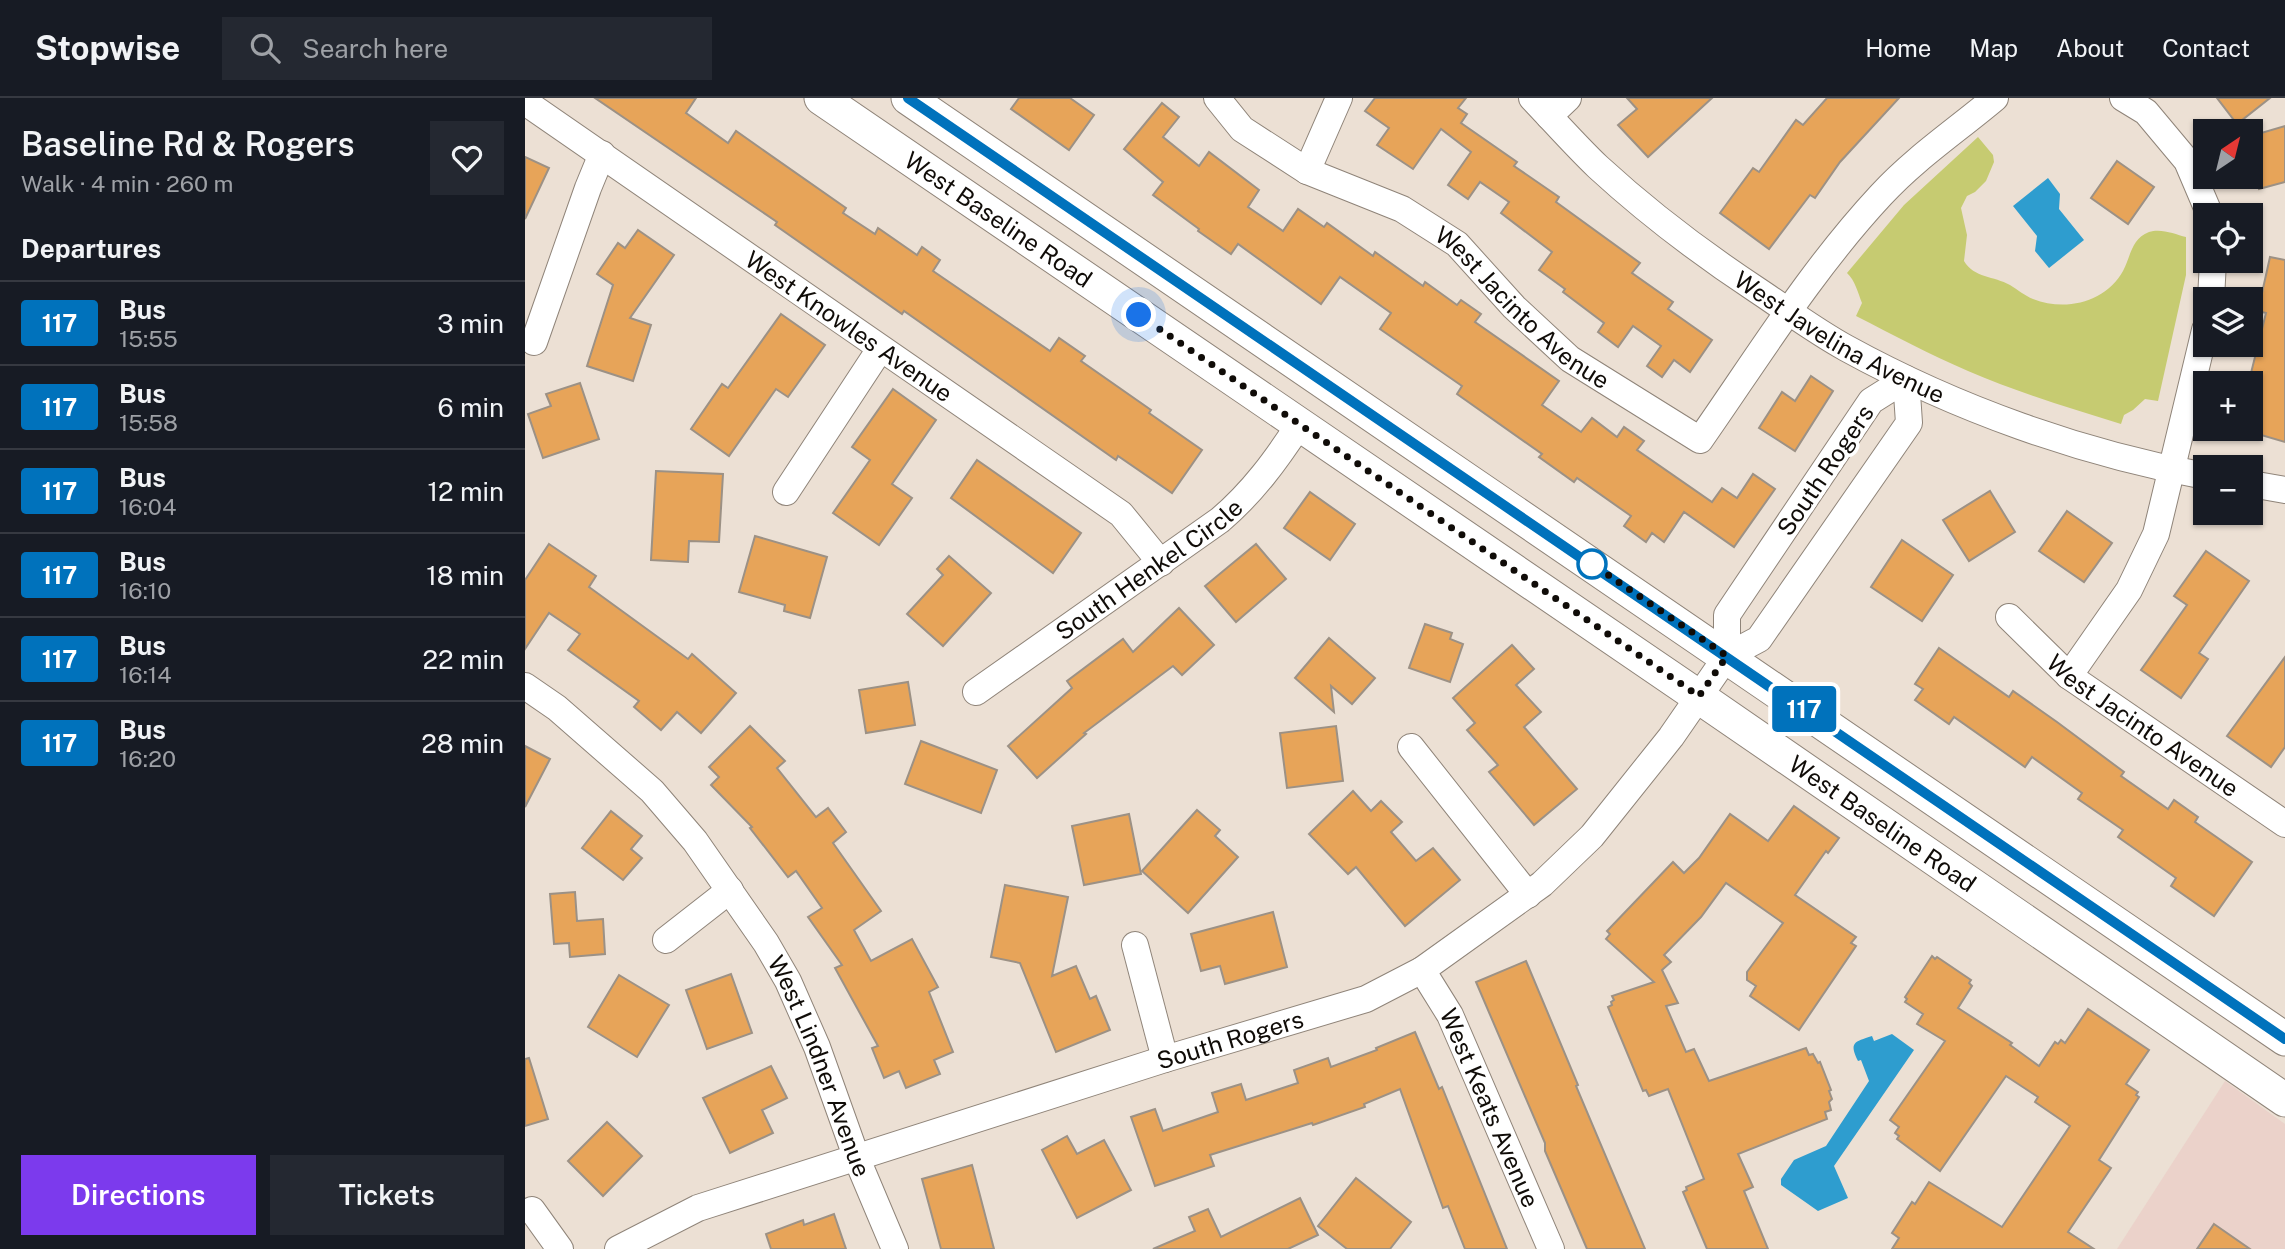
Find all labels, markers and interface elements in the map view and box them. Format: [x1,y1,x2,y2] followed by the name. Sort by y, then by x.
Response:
[222,17,712,80] search box
[35,29,180,67] text: Stopwise
[246,29,284,67] icon: search
[302,33,448,64] text: Search here
[1865,34,1931,62] text: Home
[1969,34,2018,62] text: Map
[2056,34,2124,62] text: About
[2162,34,2250,62] text: Contact
[2193,119,2263,189] north arrow
[2193,119,2263,525] map controls
[430,121,504,195] button: heart
[21,125,355,163] text: Baseline Rd & Rogers
[900,145,1098,293] street label: West Baseline Road
[21,170,234,197] text: Walk · 4 min · 260 m
[2193,203,2263,273] button: locate
[1430,220,1615,394] street label: West Jacinto Avenue
[21,233,161,264] text: Departures
[740,245,958,407] street label: West Knowles Avenue
[1729,265,1949,409] street label: West Javelina Avenue
[2193,287,2263,357] button: layers
[119,294,166,325] text: Bus
[1121,297,1156,332] your location
[437,308,504,339] text: 3 min
[42,309,77,337] text: 117
[119,325,178,352] text: 15:55
[2193,371,2263,441] button: +
[119,378,166,409] text: Bus
[437,392,504,423] text: 6 min
[42,393,77,421] text: 117
[1771,399,1879,541] street label: South Rogers
[119,409,178,436] text: 15:58
[2193,455,2263,525] button: −
[119,462,166,493] text: Bus
[428,476,504,507] text: 12 min
[42,477,77,505] text: 117
[119,493,176,520] text: 16:04
[1050,493,1248,646] street label: South Henkel Circle
[119,546,166,577] text: Bus
[1577,549,1607,579] unlabelled marker
[426,560,504,591] text: 18 min
[42,561,77,589] text: 117
[119,577,171,604] text: 16:10
[119,630,166,661] text: Bus
[423,644,504,675] text: 22 min
[42,645,77,673] text: 117
[2041,648,2244,802] street label: West Jacinto Avenue
[119,661,172,688] text: 16:14
[1764,686,1844,732] line badge: 117
[1786,695,1822,723] text: 117
[119,714,166,745] text: Bus
[421,728,504,759] text: 28 min
[42,729,77,757] text: 117
[119,745,176,772] text: 16:20
[1784,749,1982,898] street label: West Baseline Road
[762,951,877,1181] street label: West Lindner Avenue
[1153,1004,1307,1075] street label: South Rogers
[1435,1004,1545,1212] street label: West Keats Avenue
[21,1155,256,1235] button: Directions
[270,1155,504,1235] button: Tickets

